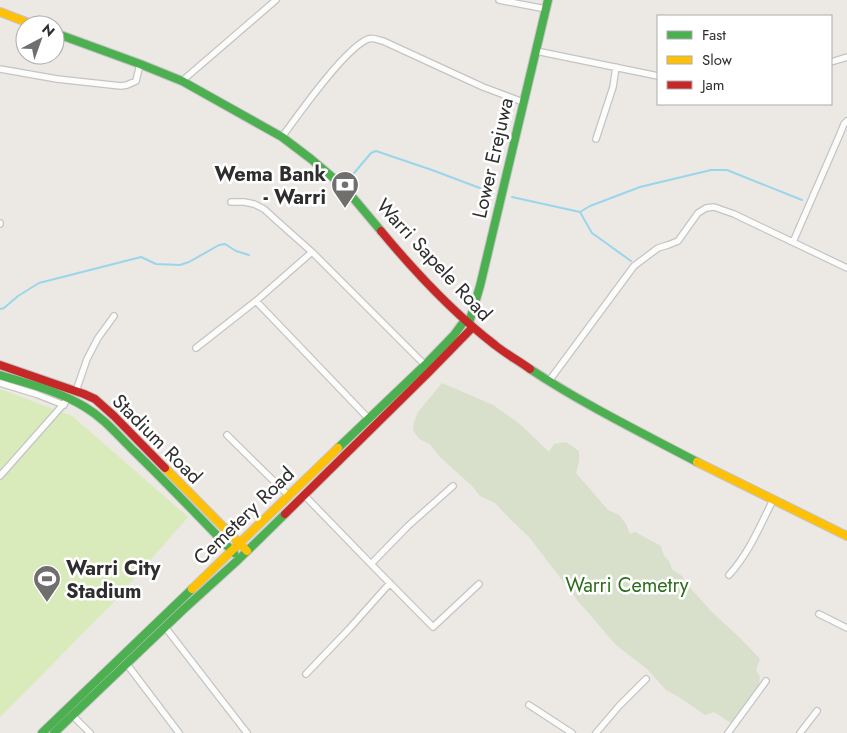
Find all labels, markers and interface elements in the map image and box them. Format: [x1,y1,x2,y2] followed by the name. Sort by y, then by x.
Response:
[15,15,65,65] north arrow
[657,15,832,105] legend
[38,19,59,41] text: N
[702,24,726,46] text: Fast
[702,49,733,71] text: Slow
[700,74,725,96] text: Jam
[465,95,521,221] street label: Lower Erejuwa
[215,160,326,212] place label: Wema Bank - Warri
[330,170,360,209] bank icon: Wema Bank - Warri
[369,192,499,328] street label: Warri Sapele Road
[105,387,209,491] street label: Stadium Road
[187,460,301,572] street label: Cemetery Road
[66,554,161,606] place label: Warri City Stadium
[32,564,62,603] sports icon: Warri City Stadium
[565,571,689,600] park label: Warri Cemetry

